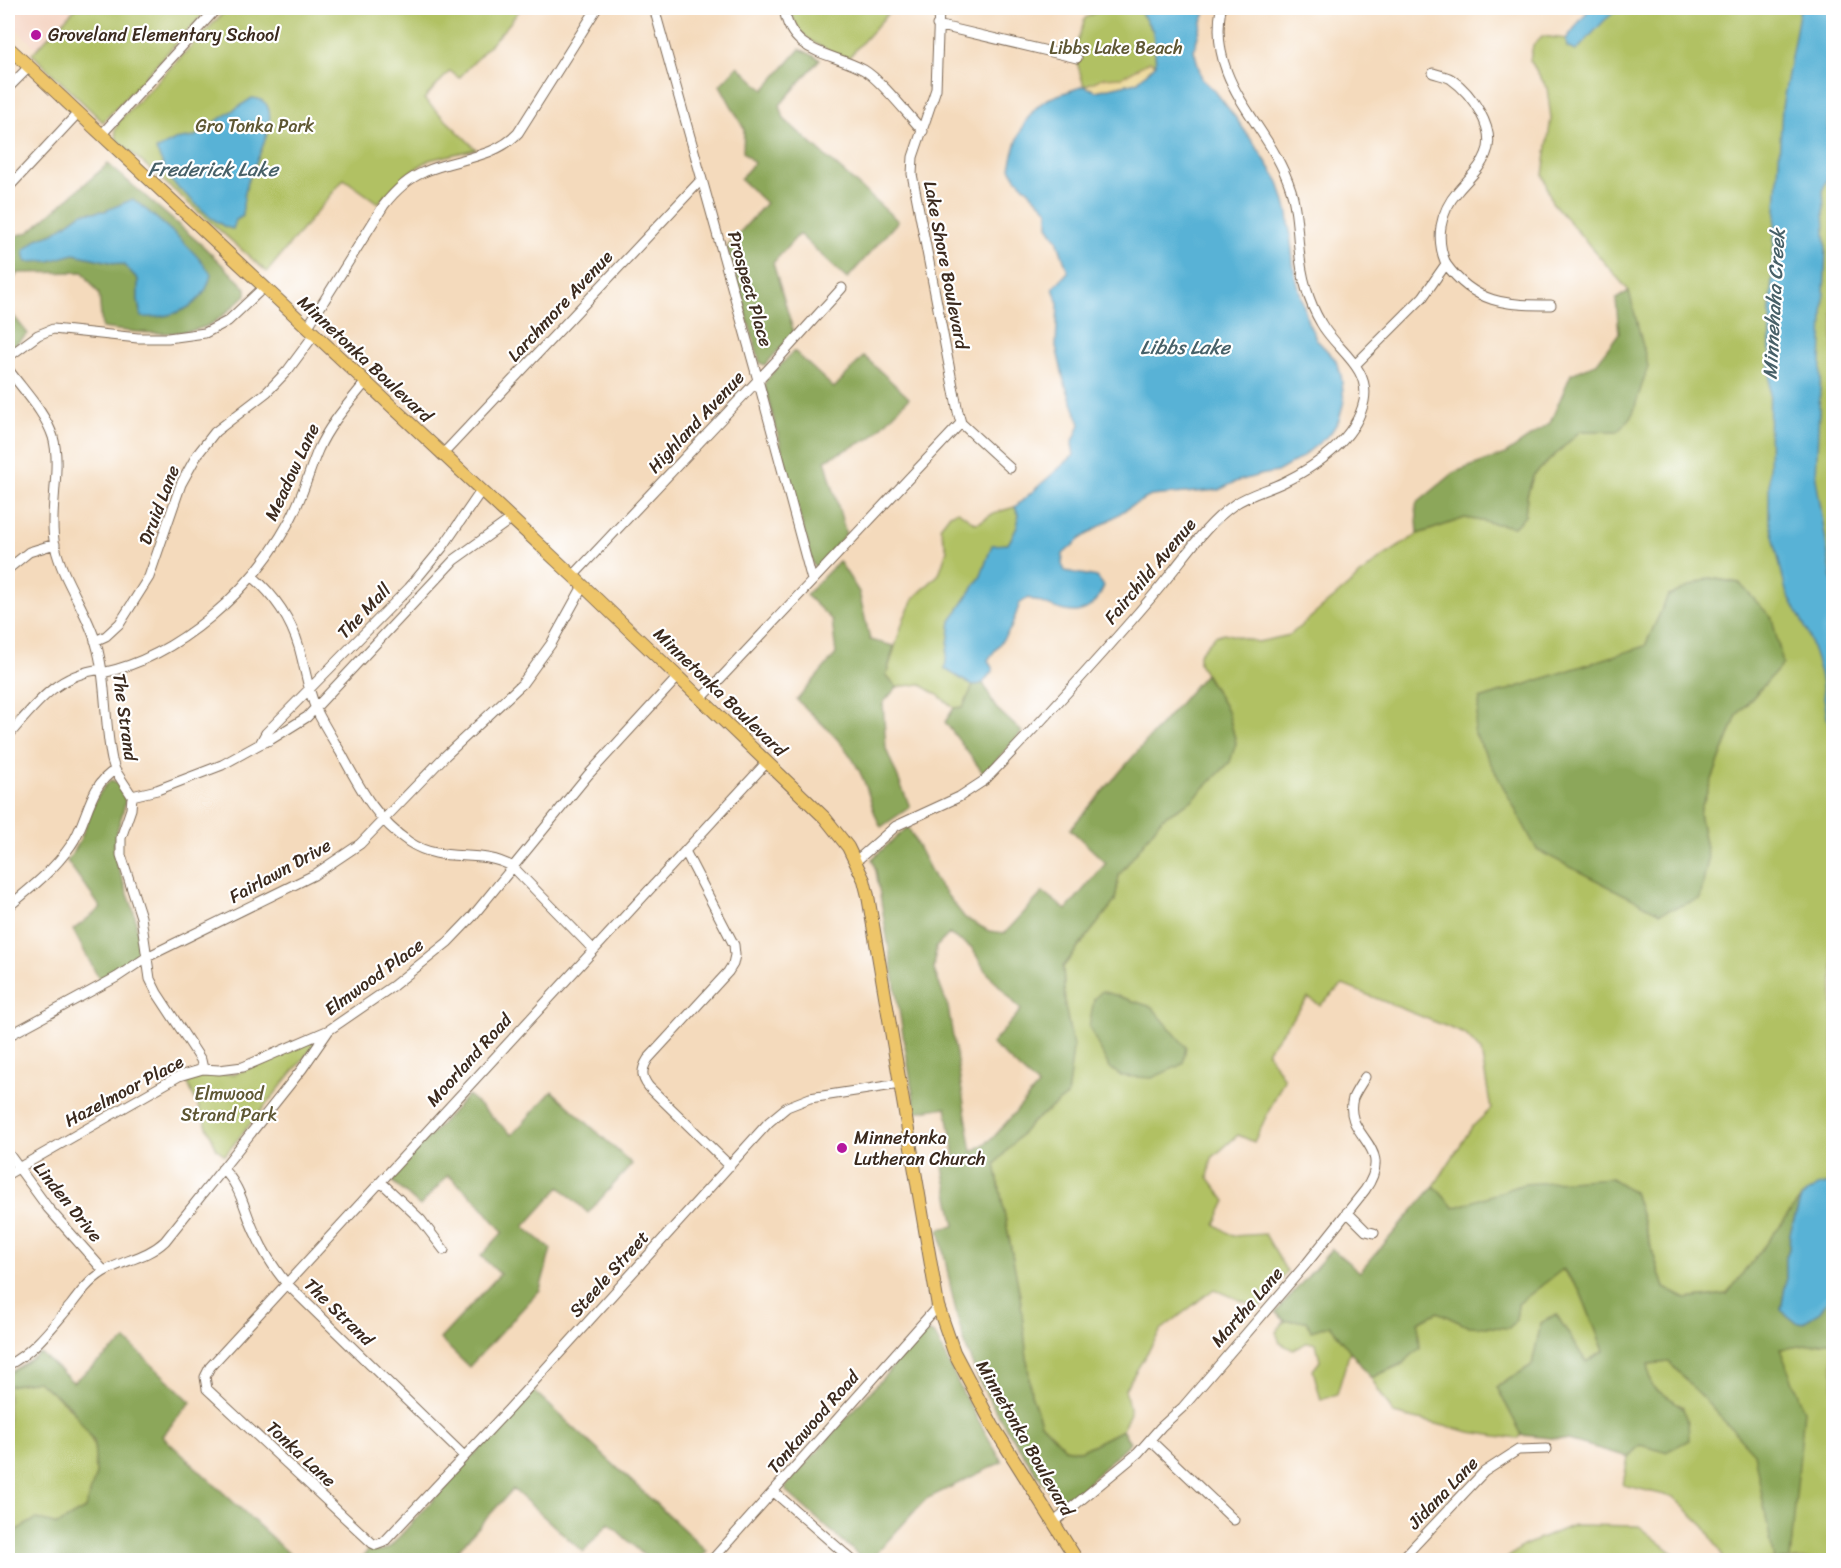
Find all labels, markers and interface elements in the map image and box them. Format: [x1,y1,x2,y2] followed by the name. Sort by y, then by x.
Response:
[48,19,280,51] place label: Groveland Elementary School
[29,28,43,42] marker: Groveland Elementary School
[1049,32,1183,64] park label: Libbs Lake Beach
[196,110,315,142] park label: Gro Tonka Park
[148,152,280,187] water label: Frederick Lake
[914,178,978,353] street label: Lake Shore Boulevard
[1753,226,1796,380] water label: Minnehaha Creek
[718,227,782,351] street label: Prospect Place
[499,242,621,370] street label: Larchmore Avenue
[290,287,441,432] street label: Minnetonka Boulevard
[1140,330,1232,365] water label: Libbs Lake
[639,363,753,481] street label: Highland Avenue
[255,418,329,526] street label: Meadow Lane
[129,460,189,550] street label: Druid Lane
[1096,510,1205,632] street label: Fairchild Avenue
[329,575,400,647] street label: The Mall
[645,619,796,766] street label: Minnetonka Boulevard
[103,671,147,764] street label: The Strand
[223,830,337,912] street label: Fairlawn Drive
[317,930,431,1024] street label: Elmwood Place
[418,1005,521,1114] street label: Moorland Road
[58,1046,190,1136] street label: Hazelmoor Place
[181,1078,277,1131] park label: Elmwood Strand Park
[854,1122,985,1175] place label: Minnetonka Lutheran Church
[835,1141,849,1155] marker: Minnetonka Lutheran Church
[25,1154,111,1250] street label: Linden Drive
[561,1223,657,1325] street label: Steele Street
[1203,1259,1291,1355] street label: Martha Lane
[296,1270,383,1355] street label: The Strand
[967,1354,1084,1524] street label: Minnetonka Boulevard
[759,1362,868,1481] street label: Tonkawood Road
[258,1413,344,1495] street label: Tonka Lane
[1399,1449,1486,1538] street label: Jidana Lane

